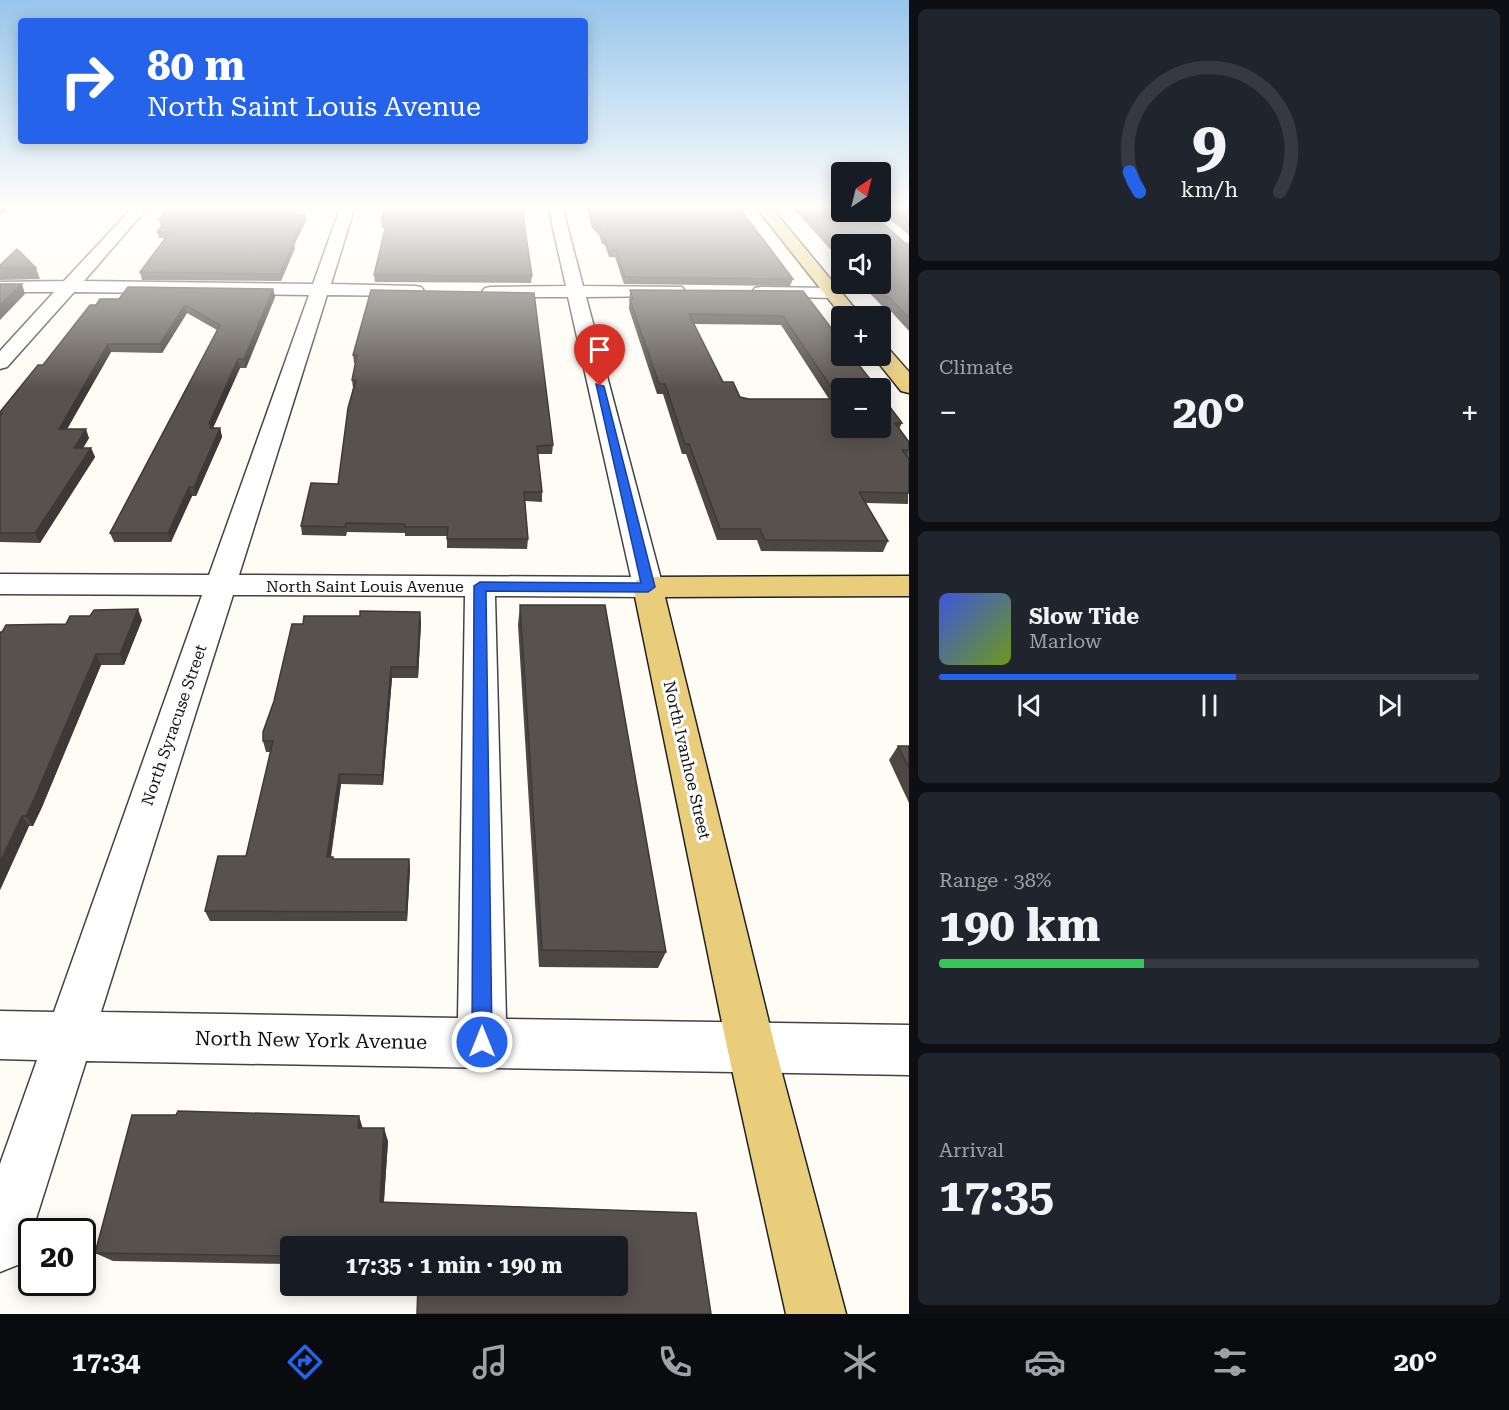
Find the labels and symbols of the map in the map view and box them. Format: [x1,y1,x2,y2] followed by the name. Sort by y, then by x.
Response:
[831,162,891,222] north arrow
[574,324,625,386] pin
[266,577,464,596] street label: North Saint Louis Avenue
[138,642,211,808] street label: North Syracuse Street
[660,679,714,841] street label: North Ivanhoe Street
[450,1010,514,1074] position arrow
[195,1026,427,1054] street label: North New York Avenue
[18,1218,96,1296] speed limit sign: 20

